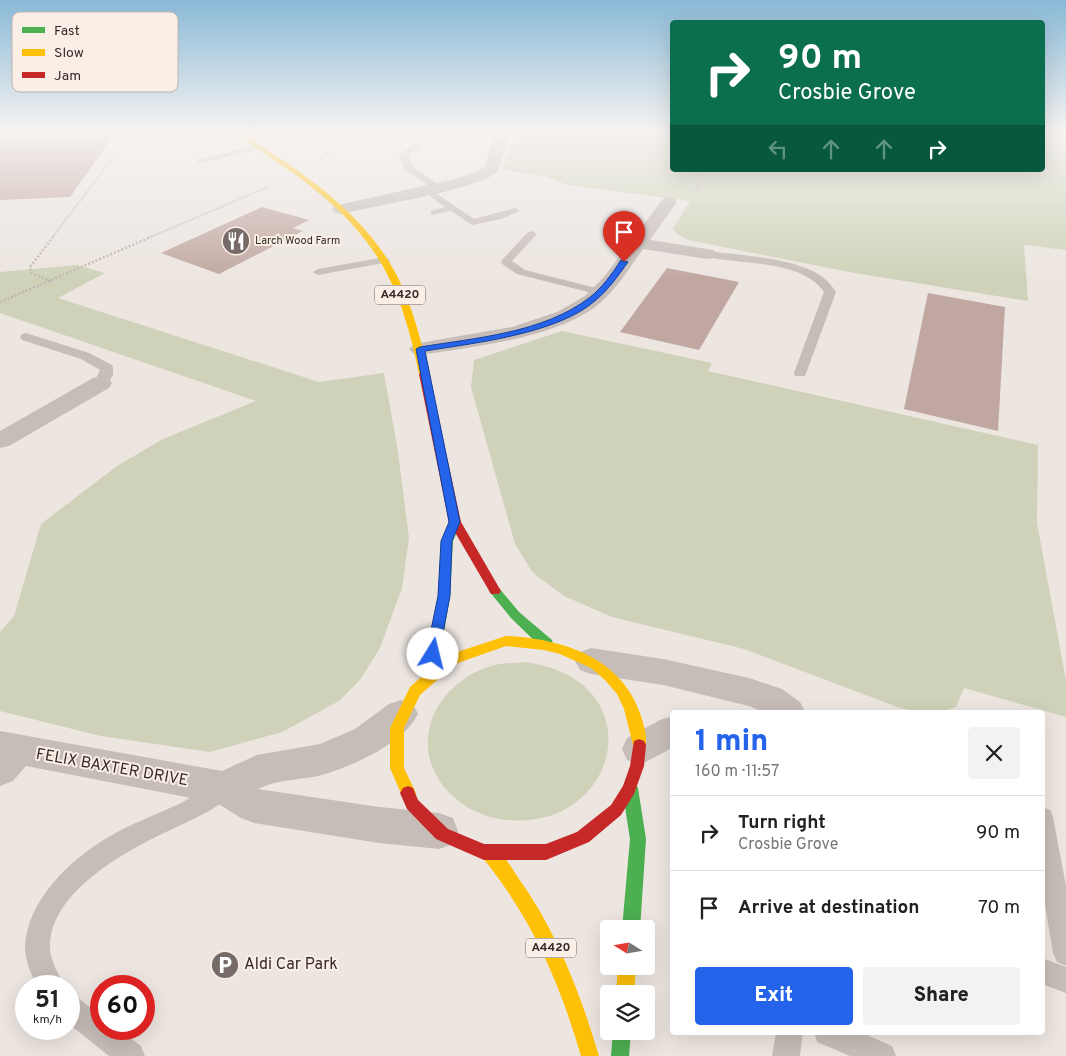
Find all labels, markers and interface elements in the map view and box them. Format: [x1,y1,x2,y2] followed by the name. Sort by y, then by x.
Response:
[12,12,178,92] legend
[54,23,80,40] text: Fast
[778,37,862,81] text: 90 m
[695,40,760,105] icon: right
[54,45,84,62] text: Slow
[54,68,81,85] text: Jam
[778,80,916,107] text: Crosbie Grove
[764,135,792,163] icon: left
[817,135,845,163] icon: ahead
[870,135,898,163] icon: ahead
[923,135,951,163] icon: right
[603,211,645,262] pin
[610,218,638,246] icon: arrive
[221,226,251,256] restaurant icon: Larch Wood Farm
[255,234,340,248] place label: Larch Wood Farm
[375,286,425,304] road number: A4420
[406,627,458,679] position arrow
[695,724,768,761] text: 1 min
[968,727,1020,779] button: close
[34,745,190,791] street label: FELIX BAXTER DRIVE
[695,762,779,782] text: 160 m · 11:57
[738,811,826,835] text: Turn right
[695,819,723,847] icon: right
[976,821,1020,845] text: 90 m
[738,835,838,855] text: Crosbie Grove
[695,894,723,922] icon: arrive
[738,896,919,920] text: Arrive at destination
[978,896,1020,920] text: 70 m
[600,920,655,975] north arrow
[600,920,655,1040] map controls
[526,938,576,958] road number: A4420
[210,950,240,980] parking icon: Aldi Car Park
[244,955,338,975] place label: Aldi Car Park
[695,967,853,1025] button: Exit
[863,967,1020,1025] button: Share
[90,975,155,1040] speed limit sign: 60
[35,985,60,1017] text: 51
[600,985,655,1040] button: layers
[33,1012,62,1028] text: km/h

